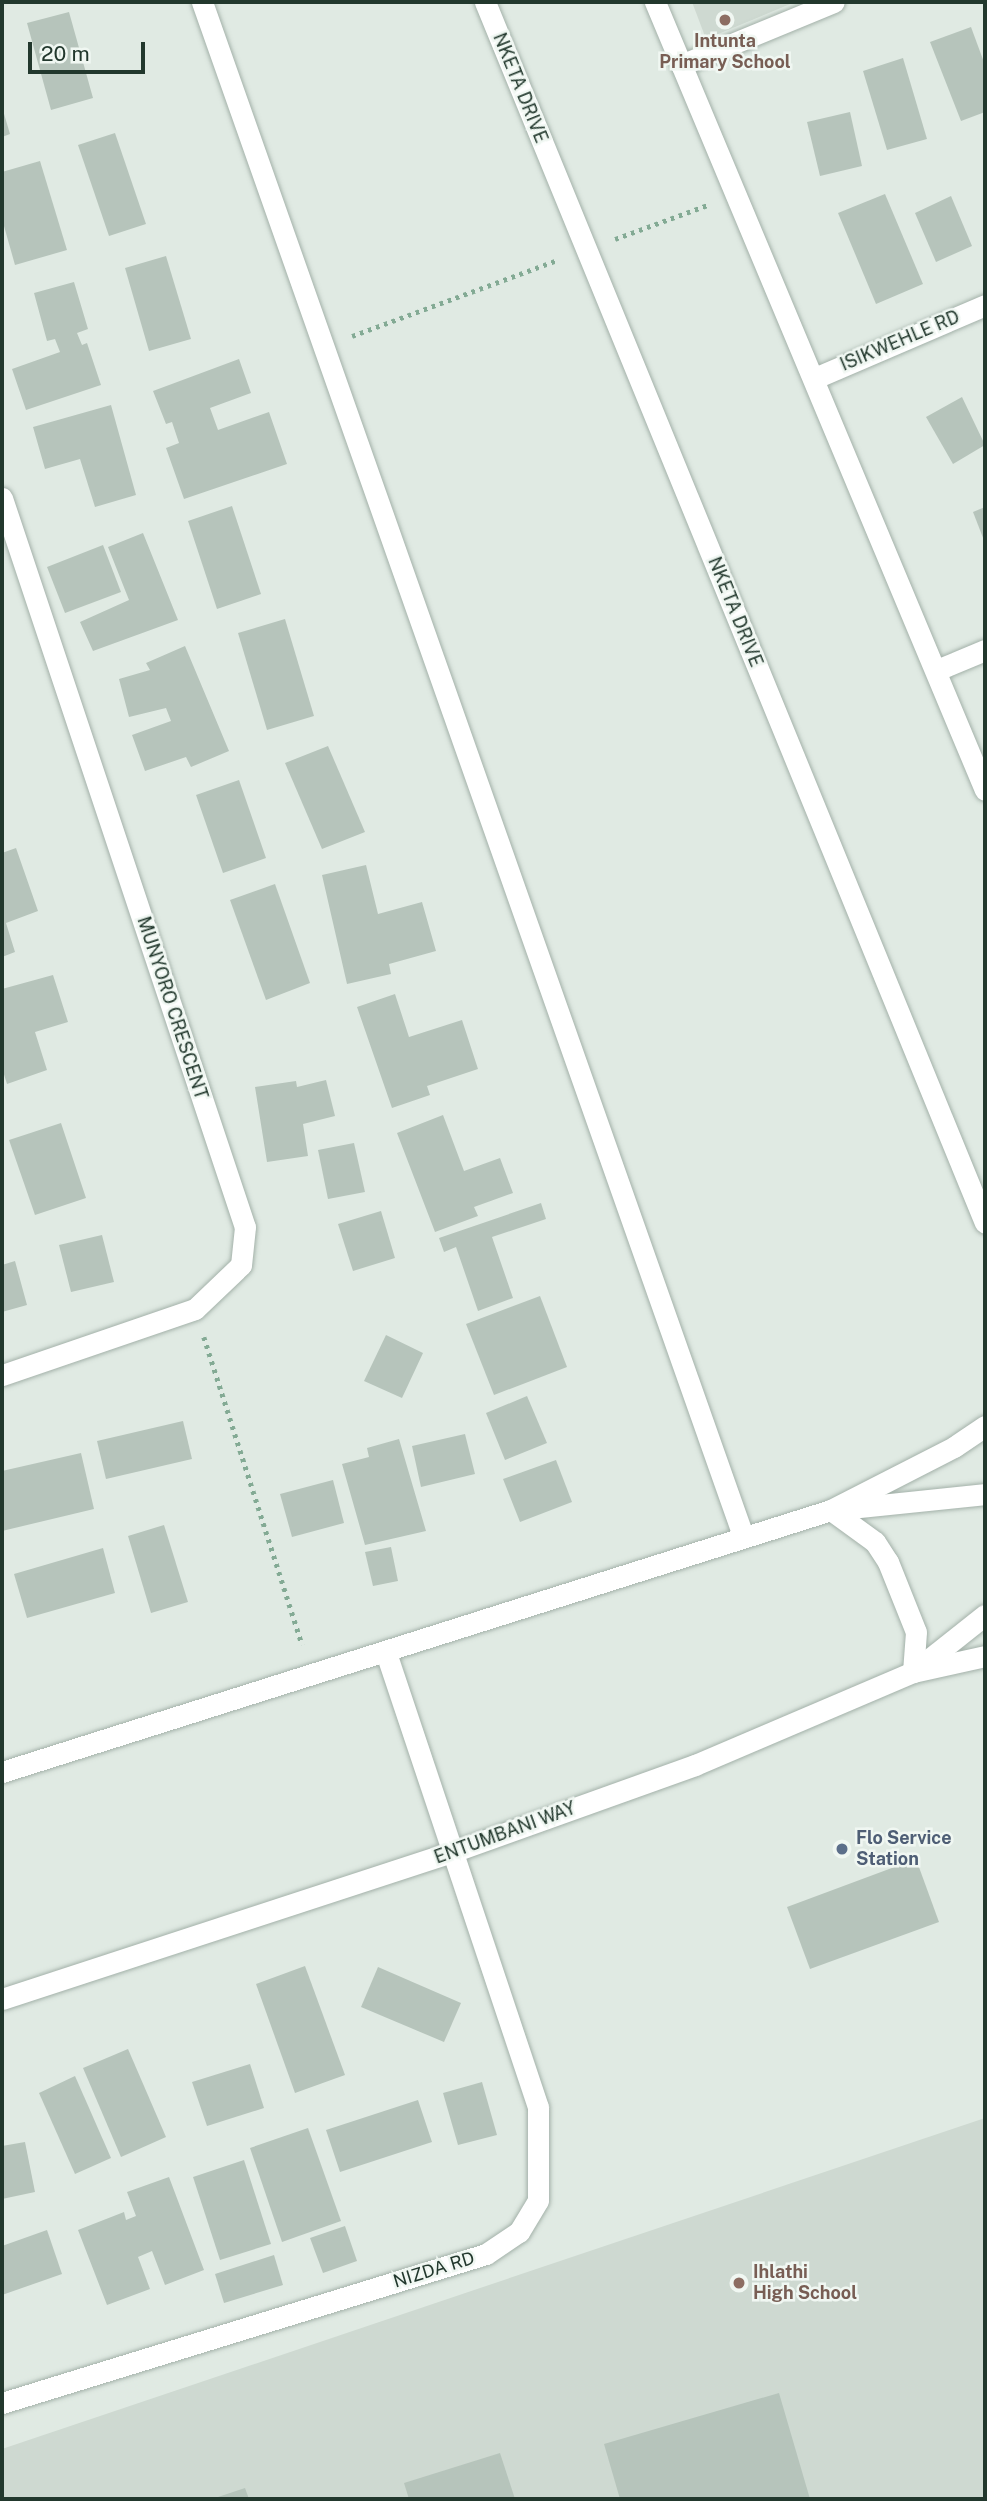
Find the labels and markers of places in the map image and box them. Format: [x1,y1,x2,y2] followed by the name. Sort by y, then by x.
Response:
[717,12,733,28] marker: Intunta Primary School
[659,31,791,74] place label: Intunta Primary School
[856,1828,952,1870] place label: Flo Service Station
[834,1841,850,1857] marker: Flo Service Station
[753,2262,857,2304] place label: Ihlathi High School
[731,2275,747,2291] marker: Ihlathi High School

